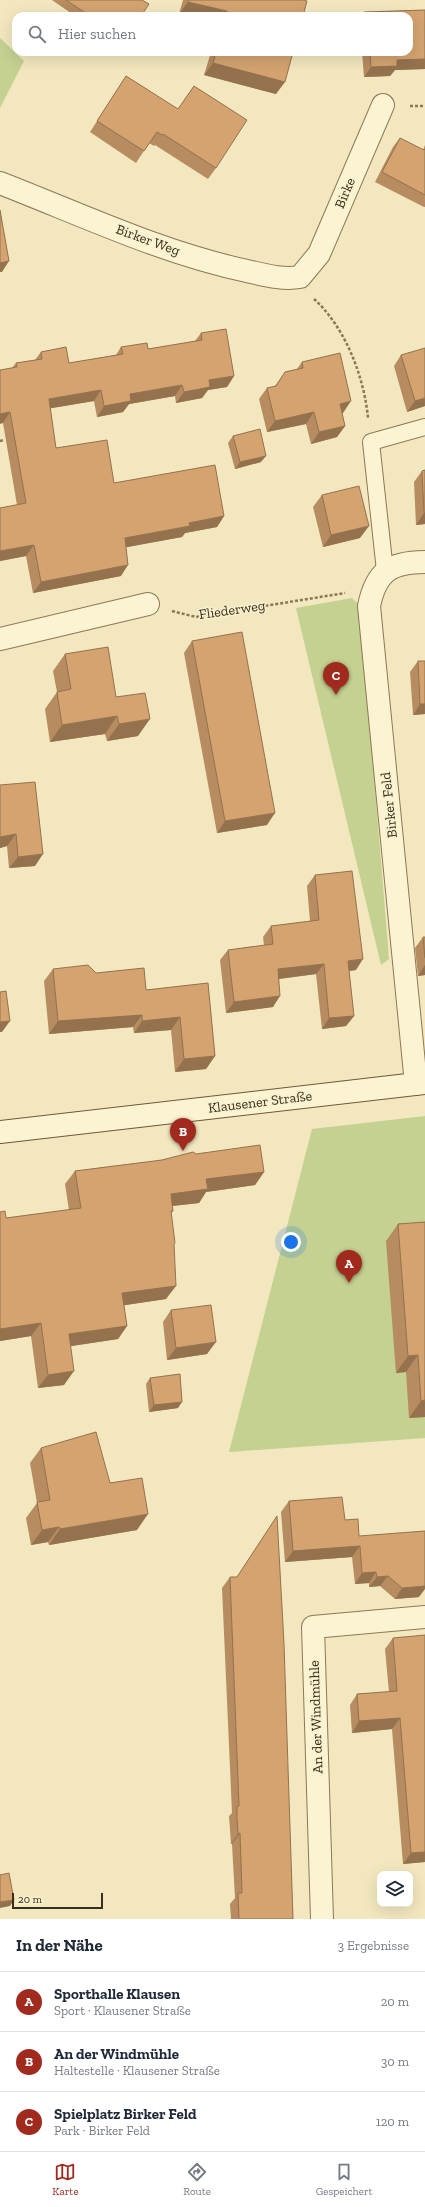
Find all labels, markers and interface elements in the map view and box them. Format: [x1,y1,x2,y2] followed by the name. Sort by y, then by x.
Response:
[12,12,413,56] search box
[26,23,48,45] icon: search
[58,25,136,43] text: Hier suchen
[331,175,359,211] street label: Birke
[114,221,183,260] street label: Birker Weg
[198,597,267,623] street label: Fliederweg
[323,662,349,695] pin: C
[377,771,401,839] street label: Birker Feld
[207,1087,313,1117] street label: Klausener Straße
[170,1118,196,1151] pin: B
[281,1232,301,1252] your location
[336,1250,362,1283] pin: A
[306,1660,326,1774] street label: An der Windmühle
[377,1871,413,1907] map controls
[377,1871,413,1907] button: layers
[12,1891,103,1910] scale bar
[18,1893,42,1906] text: 20 m
[16,1935,103,1955] text: In der Nähe
[338,1938,409,1953] text: 3 Ergebnisse
[54,1985,180,2003] text: Sporthalle Klausen
[25,1994,33,2009] text: A
[381,1994,409,2009] text: 20 m
[54,2003,191,2018] text: Sport · Klausener Straße
[54,2045,179,2063] text: An der Windmühle
[25,2054,33,2069] text: B
[381,2054,409,2069] text: 30 m
[54,2063,220,2078] text: Haltestelle · Klausener Straße
[54,2105,197,2123] text: Spielplatz Birker Feld
[25,2114,33,2129] text: C
[376,2114,409,2129] text: 120 m
[54,2123,150,2138] text: Park · Birker Feld
[52,2161,79,2198] tab: Karte
[183,2161,211,2198] tab: Route
[316,2161,373,2198] tab: Gespeichert

